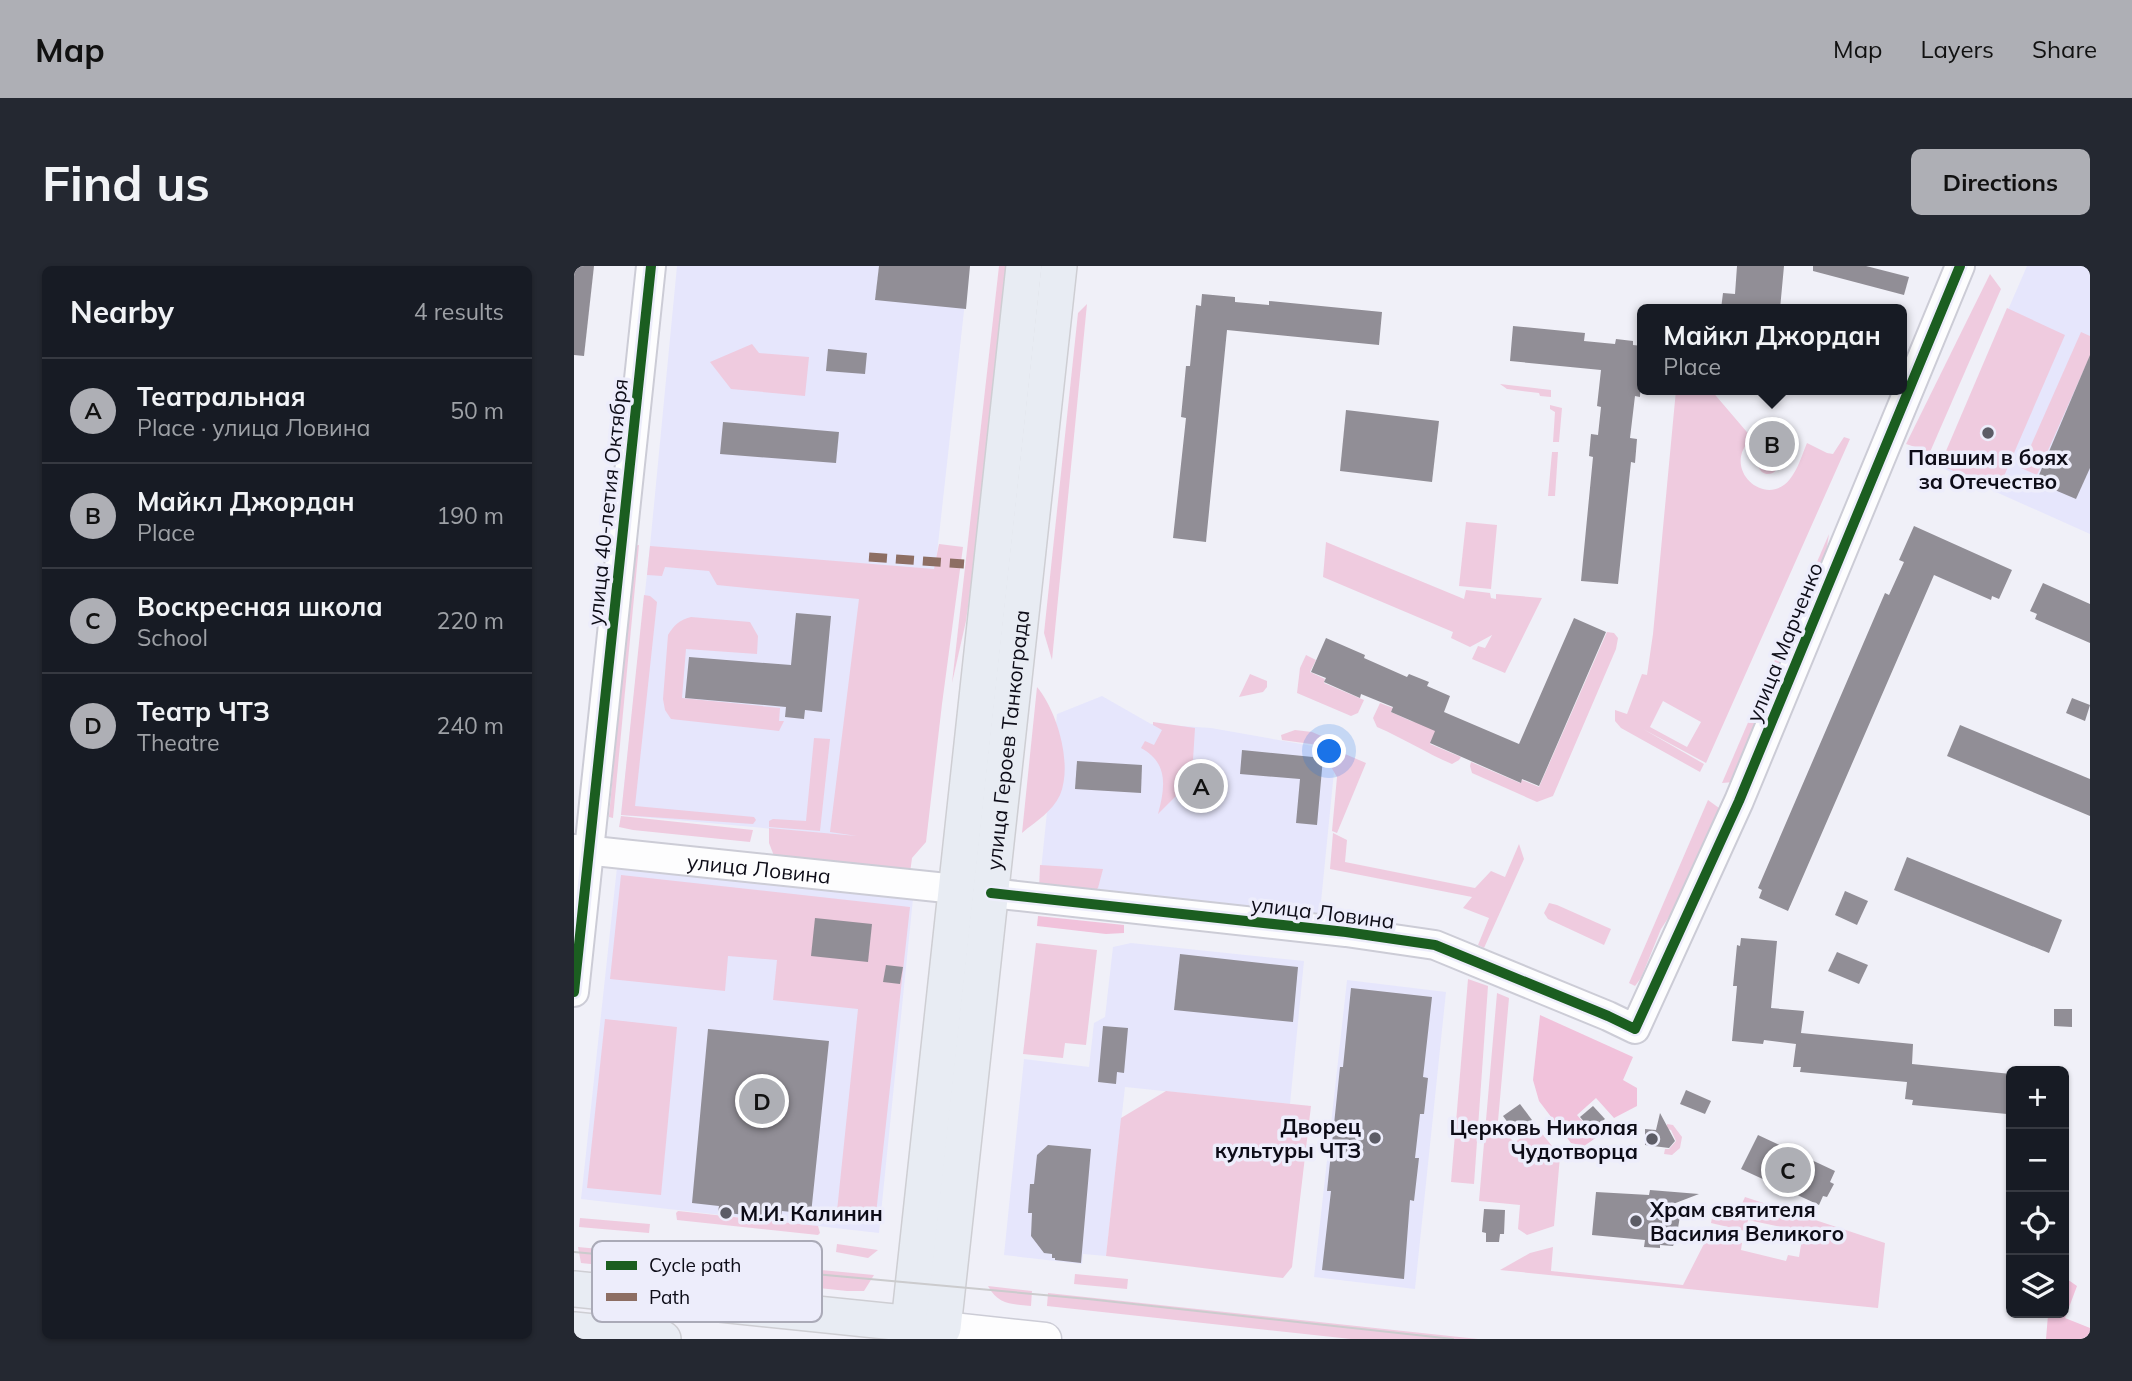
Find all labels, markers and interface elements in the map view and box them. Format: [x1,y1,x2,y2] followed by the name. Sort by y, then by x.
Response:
[35,29,105,70] text: Map
[1833,34,1882,64] text: Map
[1920,34,1994,64] text: Layers
[2032,34,2097,64] text: Share
[1911,149,2090,215] button: Directions
[42,152,210,213] text: Find us
[70,293,174,331] text: Nearby
[414,297,504,326] text: 4 results
[1637,304,1907,395] popup
[1663,319,1881,352] text: Майкл Джордан
[1663,352,1721,381] text: Place
[581,377,633,627] street label: улица 40-летия Октября
[137,380,306,413] text: Театральная
[84,396,102,425] text: A
[450,396,504,425] text: 50 m
[137,413,370,442] text: Place · улица Ловина
[1749,418,1795,470] pin: B
[1980,425,1996,441] marker: Павшим в боях за Отечество
[1908,444,2068,494] place label: Павшим в боях за Отечество
[137,485,355,518] text: Майкл Джордан
[85,501,101,530] text: B
[436,501,504,530] text: 190 m
[137,518,195,547] text: Place
[1740,558,1828,726] street label: улица Марченко
[137,590,383,623] text: Воскресная школа
[85,606,101,635] text: C
[436,606,504,635] text: 220 m
[980,608,1034,872] street label: улица Героев Танкограда
[137,623,208,652] text: School
[137,695,270,728] text: Театр ЧТЗ
[84,711,102,740] text: D
[436,711,504,740] text: 240 m
[137,728,219,757] text: Theatre
[1312,734,1346,768] your location
[1178,760,1224,812] pin: A
[686,848,832,889] street label: улица Ловина
[1250,890,1396,934] street label: улица Ловина
[2006,1066,2069,1318] map controls
[2006,1066,2069,1129] button: +
[739,1075,785,1127] pin: D
[1215,1113,1361,1163] place label: Дворец культуры ЧТЗ
[1449,1114,1638,1164] place label: Церковь Николая Чудотворца
[2006,1129,2069,1192] button: −
[1367,1130,1383,1146] marker: Дворец культуры ЧТЗ
[1644,1131,1660,1147] marker: Церковь Николая Чудотворца
[1765,1144,1811,1196] pin: C
[2006,1192,2069,1255] button: locate
[1649,1196,1844,1246] place label: Храм святителя Василия Великого
[740,1200,883,1226] place label: М.И. Калинин
[718,1205,734,1221] marker: М.И. Калинин
[1628,1213,1644,1229] marker: Храм святителя Василия Великого
[592,1241,822,1322] legend
[649,1253,741,1277] text: Cycle path
[2006,1255,2069,1318] button: layers
[649,1285,690,1309] text: Path

